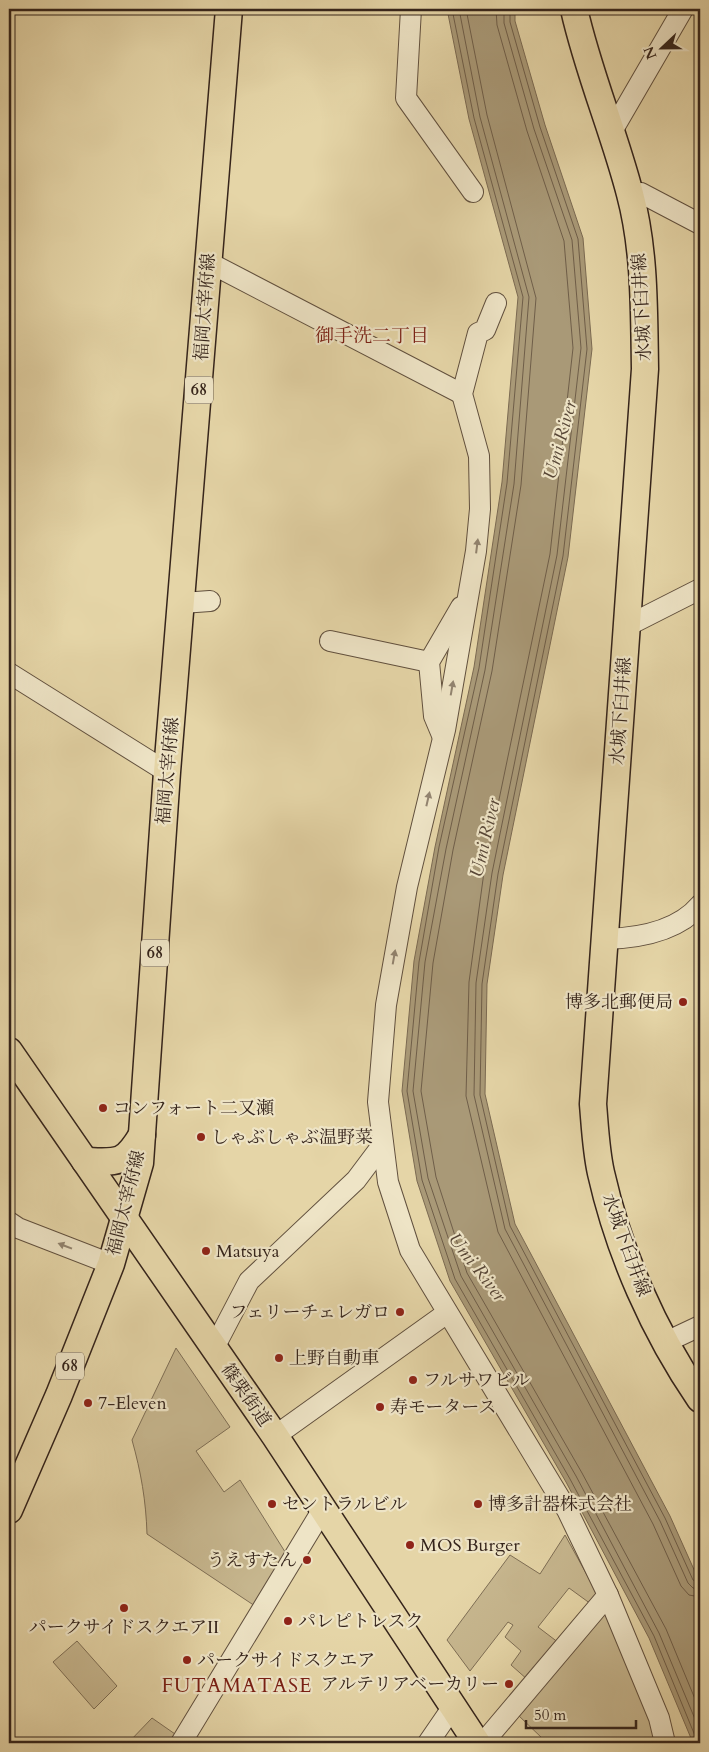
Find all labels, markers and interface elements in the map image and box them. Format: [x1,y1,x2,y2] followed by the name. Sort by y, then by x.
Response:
[636,22,686,72] north arrow
[639,43,661,62] text: N
[189,252,221,362] street label: 福岡太宰府線
[627,252,657,362] street label: 水城下臼井線
[315,323,429,349] district label: 御手洗二丁目
[185,376,213,404] road number: 68
[537,397,583,482] water label: Umi River
[473,538,481,554] one-way arrow
[605,656,637,766] street label: 水城下臼井線
[448,680,456,696] one-way arrow
[151,716,185,826] street label: 福岡太宰府線
[424,791,432,806] one-way arrow
[463,795,507,880] water label: Umi River
[141,940,169,966] road number: 68
[391,949,399,965] one-way arrow
[565,990,673,1015] place label: 博多北郵便局
[677,996,689,1008] marker: 博多北郵便局
[113,1096,274,1121] place label: コンフォート二又瀬
[97,1102,109,1114] marker: コンフォート二又瀬
[211,1125,373,1150] place label: しゃぶしゃぶ温野菜
[195,1131,207,1143] marker: しゃぶしゃぶ温野菜
[101,1148,151,1258] street label: 福岡太宰府線
[596,1190,656,1300] street label: 水城下臼井線
[442,1227,513,1308] water label: Umi River
[216,1239,280,1264] place label: Matsuya
[58,1242,72,1250] one-way arrow
[200,1245,212,1257] marker: Matsuya
[229,1300,390,1325] place label: フェリーチェレガロ
[394,1306,406,1318] marker: フェリーチェレガロ
[289,1346,379,1371] place label: 上野自動車
[56,1352,84,1380] road number: 68
[273,1352,285,1364] marker: 上野自動車
[215,1358,277,1432] street label: 篠栗街道
[423,1368,530,1393] place label: フルサワビル
[407,1374,419,1386] marker: フルサワビル
[98,1391,167,1416] place label: 7-Eleven
[390,1395,496,1420] place label: 寿モータース
[82,1397,94,1409] marker: 7-Eleven
[374,1401,386,1413] marker: 寿モータース
[282,1492,407,1517] place label: セントラルビル
[488,1492,632,1517] place label: 博多計器株式会社
[266,1498,278,1510] marker: セントラルビル
[472,1498,484,1510] marker: 博多計器株式会社
[420,1533,520,1558] place label: MOS Burger
[404,1539,416,1551] marker: MOS Burger
[207,1548,297,1573] place label: うえすたん
[301,1554,313,1566] marker: うえすたん
[118,1602,130,1614] marker: パークサイドスクエアII
[298,1609,423,1634] place label: パレピトレスク
[29,1615,219,1640] place label: パークサイドスクエアII
[282,1615,294,1627] marker: パレピトレスク
[197,1648,375,1673] place label: パークサイドスクエア
[181,1654,193,1666] marker: パークサイドスクエア
[162,1672,312,1699] district label: FUTAMATASE
[321,1672,499,1697] place label: アルテリアベーカリー
[503,1678,515,1690] marker: アルテリアベーカリー
[526,1697,636,1729] scale bar
[534,1705,566,1725] text: 50 m

